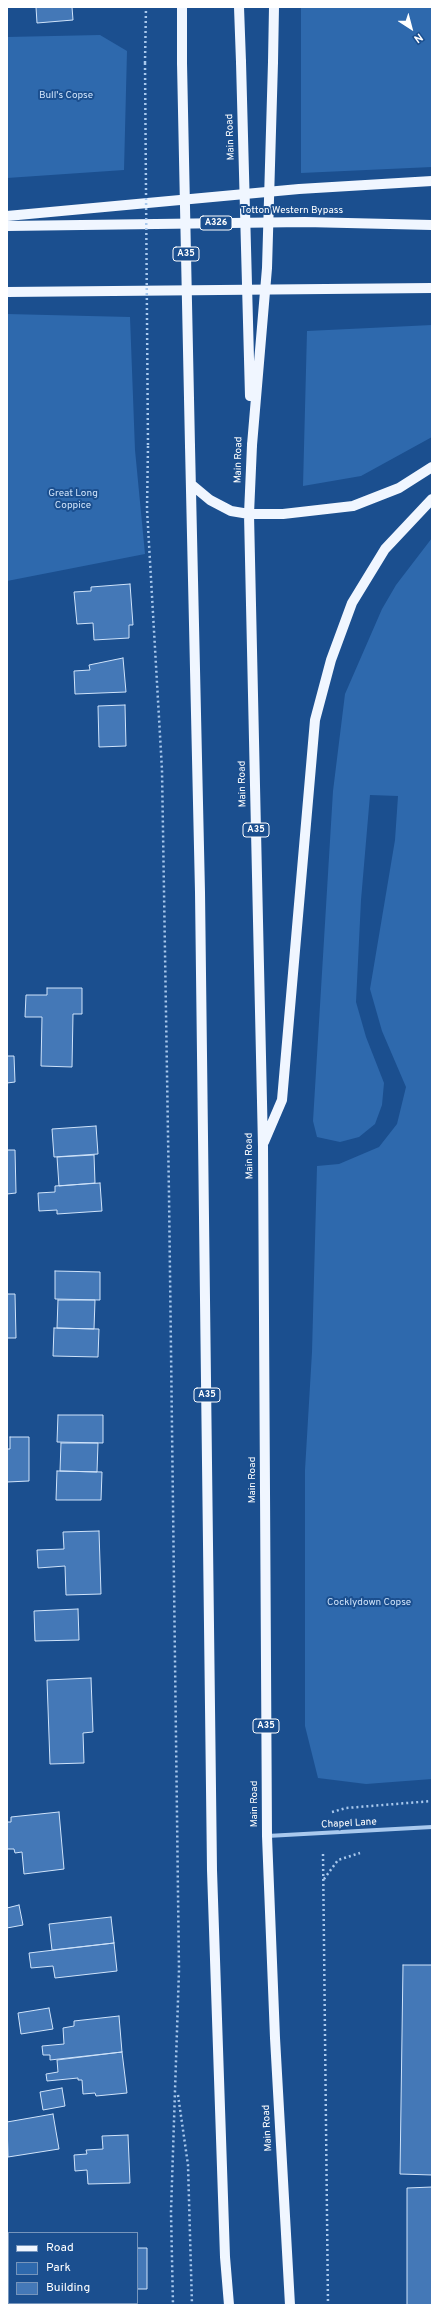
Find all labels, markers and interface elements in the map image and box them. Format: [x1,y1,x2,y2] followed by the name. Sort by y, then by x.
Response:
[391,8,431,48] north arrow
[411,30,425,46] text: N
[39,90,93,102] park label: Bull's Copse
[224,113,238,161] street label: Main Road
[241,205,343,217] street label: Totton Western Bypass
[200,216,232,230] road number: A326
[173,247,199,261] road number: A35
[233,437,245,483] street label: Main Road
[48,488,98,512] park label: Great Long Coppice
[237,761,249,807] street label: Main Road
[243,823,269,837] road number: A35
[244,1133,256,1179] street label: Main Road
[194,1388,220,1402] road number: A35
[247,1457,259,1503] street label: Main Road
[327,1597,411,1609] park label: Cocklydown Copse
[253,1719,279,1733] road number: A35
[249,1781,261,1827] street label: Main Road
[321,1817,377,1831] street label: Chapel Lane
[261,2104,275,2152] street label: Main Road
[8,2232,138,2304] legend
[46,2240,74,2256] text: Road
[46,2260,71,2276] text: Park
[46,2280,90,2296] text: Building

